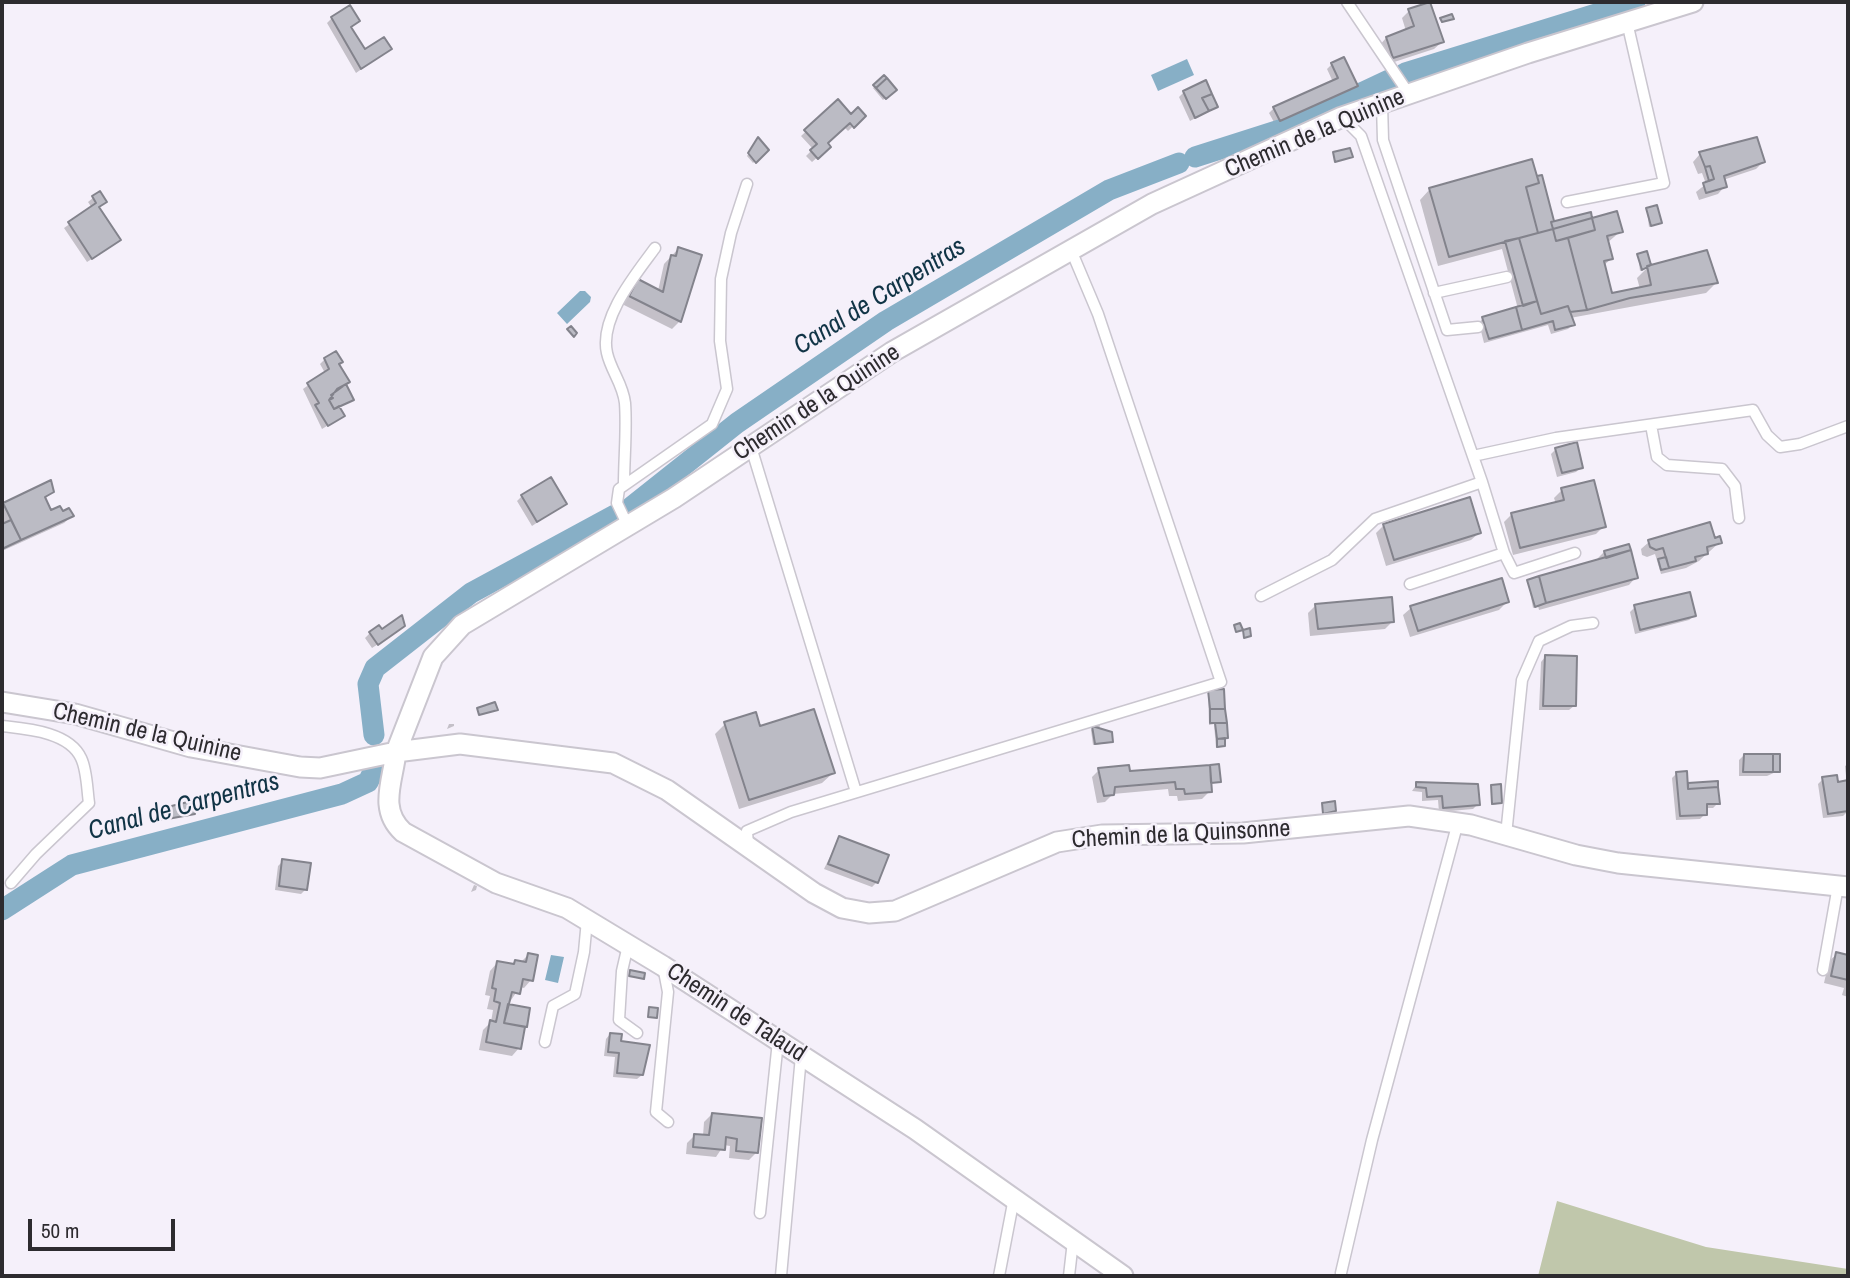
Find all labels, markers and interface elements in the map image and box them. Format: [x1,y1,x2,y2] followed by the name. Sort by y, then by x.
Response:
[1221,83,1409,185] street label: Chemin de la Quinine
[788,232,972,362] water label: Canal de Carpentras
[728,338,906,468] street label: Chemin de la Quinine
[50,697,244,769] street label: Chemin de la Quinine
[85,766,283,848] water label: Canal de Carpentras
[1071,815,1291,855] street label: Chemin de la Quinsonne
[661,957,811,1069] street label: Chemin de Talaud
[32,1204,178,1248] scale bar
[41,1216,79,1245] text: 50 m

